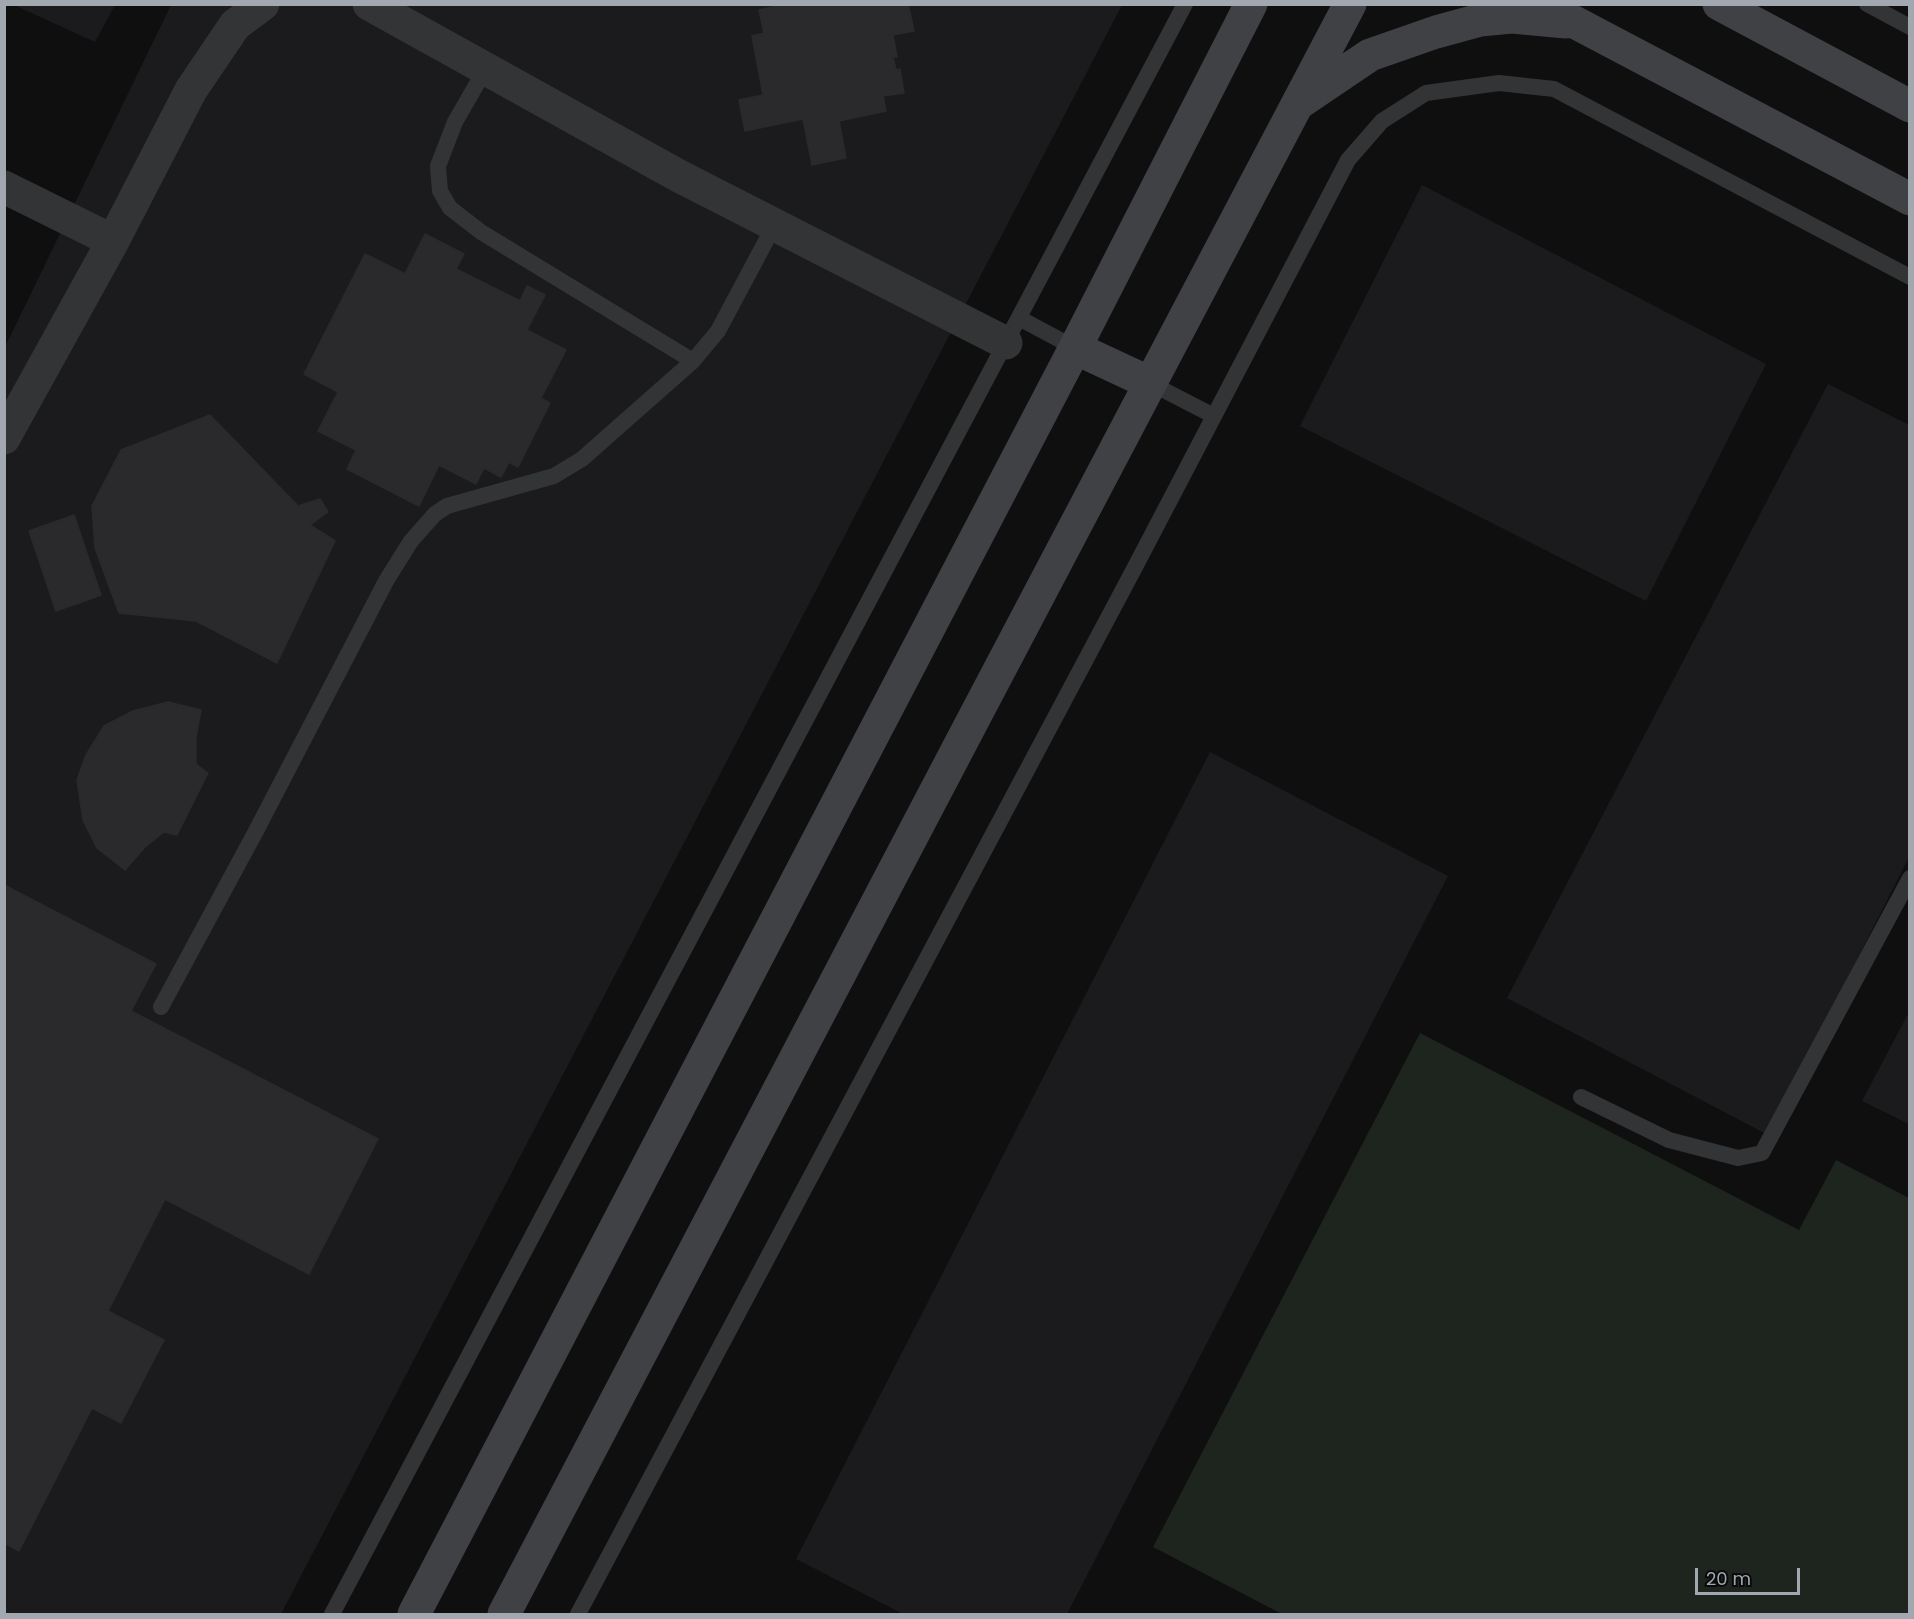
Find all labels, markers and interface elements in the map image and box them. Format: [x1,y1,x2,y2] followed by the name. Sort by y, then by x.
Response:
[1698,1556,1803,1594] scale bar
[1706,1566,1751,1591] text: 20 m

